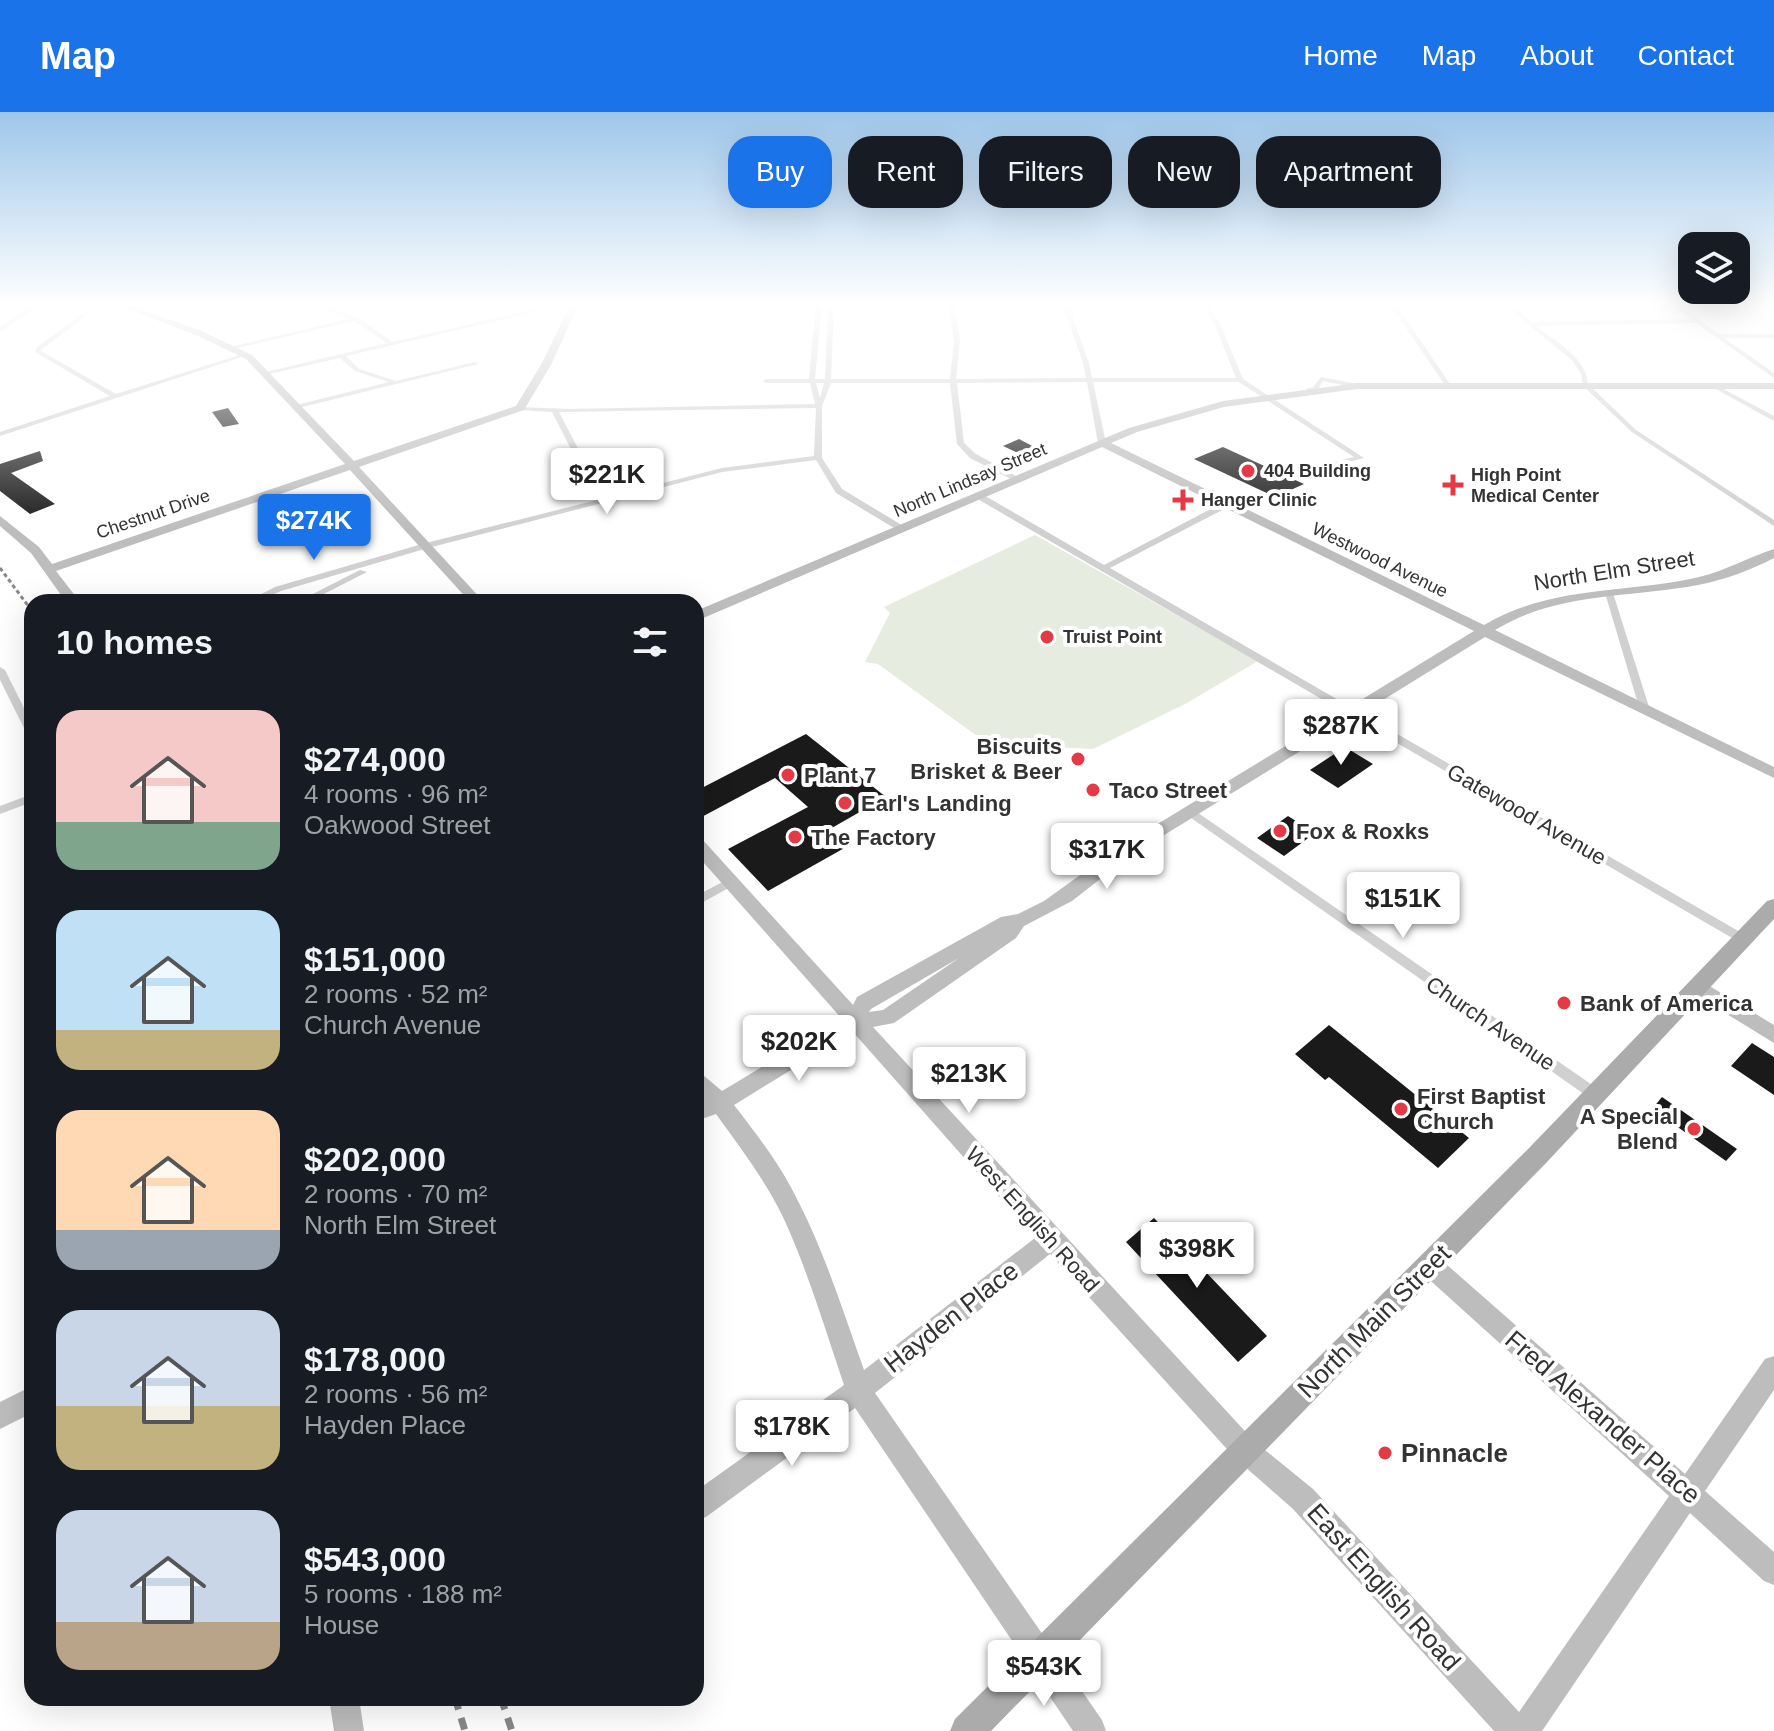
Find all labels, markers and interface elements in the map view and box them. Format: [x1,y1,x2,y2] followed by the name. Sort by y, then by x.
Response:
[40,35,116,77] text: Map
[1303,40,1378,71] text: Home
[1422,40,1476,71] text: Map
[1520,40,1594,71] text: About
[1638,40,1734,71] text: Contact
[728,136,832,208] chip: Buy
[848,136,963,208] chip: Rent
[979,136,1112,208] chip: Filters
[1128,136,1240,208] chip: New
[1256,136,1441,208] chip: Apartment
[1678,232,1750,304] map controls
[1678,232,1750,304] button: layers
[891,439,1049,521] street label: North Lindsay Street
[551,448,663,516] pin: $221K
[569,459,645,489] text: $221K
[1264,461,1371,481] place label: 404 Building
[1239,462,1257,480] marker: 404 Building
[1471,465,1599,506] place label: High Point Medical Center
[1442,474,1464,496] marker: High Point Medical Center
[93,485,213,543] street label: Chestnut Drive
[1172,489,1194,511] marker: Hanger Clinic
[1201,490,1317,510] place label: Hanger Clinic
[258,494,370,562] pin: $274K
[276,505,352,535] text: $274K
[1309,518,1451,602] street label: Westwood Avenue
[1532,545,1696,596] street label: North Elm Street
[628,620,672,664] icon: filters
[56,623,213,661] text: 10 homes
[1063,627,1162,647] place label: Truist Point
[1038,628,1056,646] marker: Truist Point
[1285,699,1397,767] pin: $287K
[1303,710,1379,740] text: $287K
[910,734,1062,784] place label: Biscuits Brisket & Beer
[304,740,446,778] text: $274,000
[120,742,216,838] icon: home
[1069,750,1087,768] marker: Biscuits Brisket & Beer
[1443,759,1611,870] street label: Gatewood Avenue
[804,763,876,788] place label: Plant 7
[779,766,797,784] marker: Plant 7
[1109,778,1228,803] place label: Taco Street
[304,779,488,809] text: 4 rooms · 96 m²
[1084,781,1102,799] marker: Taco Street
[861,791,1012,816] place label: Earl's Landing
[836,794,854,812] marker: Earl's Landing
[304,810,490,840] text: Oakwood Street
[1296,819,1429,844] place label: Fox & Roxks
[1271,822,1289,840] marker: Fox & Roxks
[1051,823,1163,891] pin: $317K
[811,825,936,850] place label: The Factory
[786,828,804,846] marker: The Factory
[1069,834,1145,864] text: $317K
[1347,872,1459,940] pin: $151K
[1365,883,1441,913] text: $151K
[304,940,446,978] text: $151,000
[120,942,216,1038] icon: home
[1422,971,1560,1076] street label: Church Avenue
[304,979,488,1009] text: 2 rooms · 52 m²
[1580,991,1754,1016] place label: Bank of America
[1555,994,1573,1012] marker: Bank of America
[304,1010,481,1040] text: Church Avenue
[743,1015,855,1083] pin: $202K
[761,1026,837,1056] text: $202K
[913,1047,1025,1115] pin: $213K
[931,1058,1007,1088] text: $213K
[1417,1084,1546,1134] place label: First Baptist Church
[1392,1100,1410,1118] marker: First Baptist Church
[1580,1104,1678,1154] place label: A Special Blend
[1685,1120,1703,1138] marker: A Special Blend
[304,1140,446,1178] text: $202,000
[120,1142,216,1238] icon: home
[961,1142,1104,1297] street label: West English Road
[304,1179,488,1209] text: 2 rooms · 70 m²
[304,1210,496,1240] text: North Elm Street
[1141,1222,1253,1290] pin: $398K
[1159,1233,1235,1263] text: $398K
[1291,1238,1457,1404] street label: North Main Street
[878,1255,1024,1379] street label: Hayden Place
[1499,1324,1707,1510] street label: Fred Alexander Place
[304,1340,446,1378] text: $178,000
[120,1342,216,1438] icon: home
[304,1379,488,1409] text: 2 rooms · 56 m²
[736,1400,848,1468] pin: $178K
[304,1410,466,1440] text: Hayden Place
[754,1411,830,1441] text: $178K
[1401,1438,1508,1468] place label: Pinnacle
[1376,1444,1394,1462] marker: Pinnacle
[1301,1497,1467,1677] street label: East English Road
[304,1540,446,1578] text: $543,000
[120,1542,216,1638] icon: home
[304,1579,502,1609] text: 5 rooms · 188 m²
[304,1610,379,1640] text: House
[988,1640,1100,1708] pin: $543K
[1006,1651,1082,1681] text: $543K

